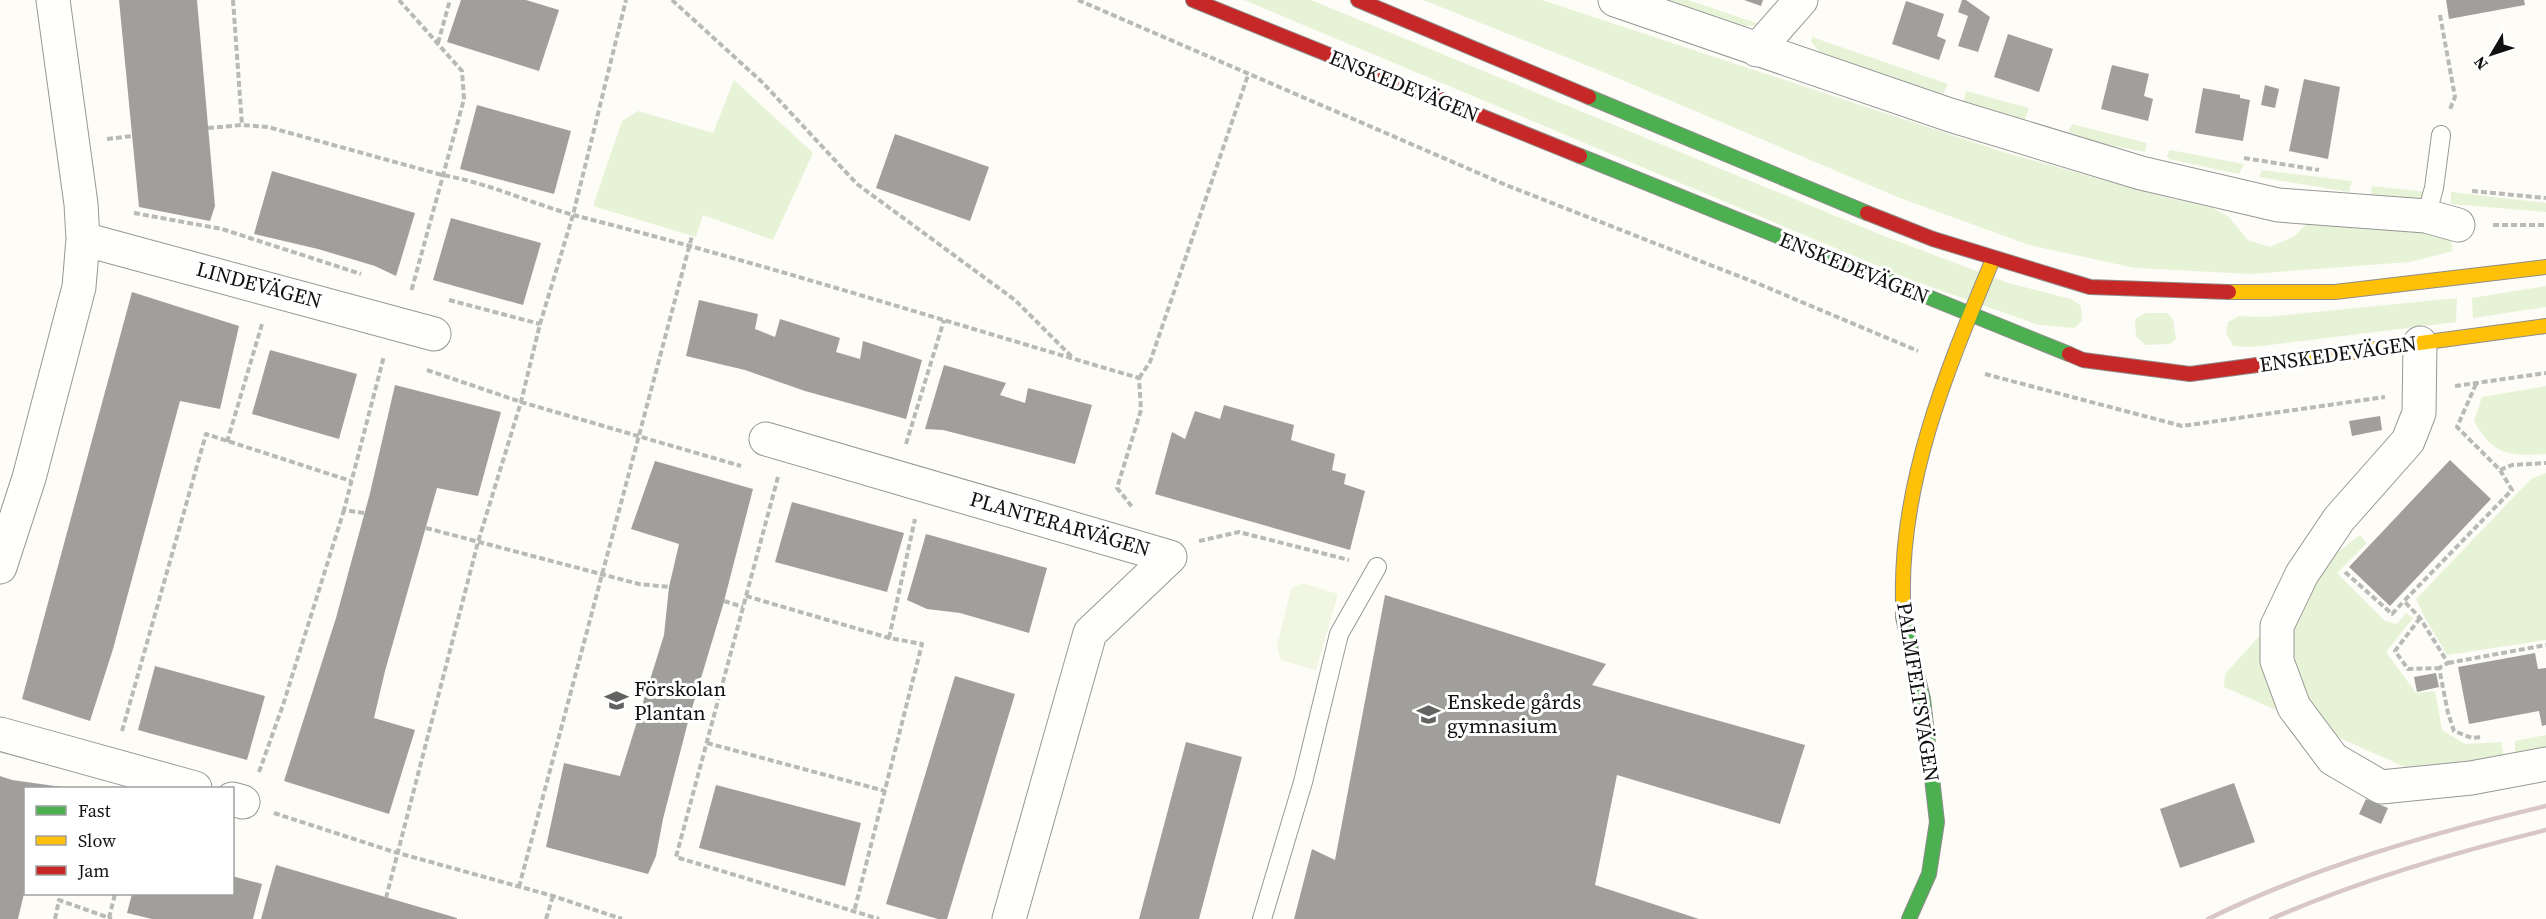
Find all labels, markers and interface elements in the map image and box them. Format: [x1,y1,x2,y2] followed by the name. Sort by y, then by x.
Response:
[2462,24,2522,84] north arrow
[1325,42,1483,129] street label: ENSKEDEVÄGEN
[2468,52,2493,75] text: N
[1775,224,1933,311] street label: ENSKEDEVÄGEN
[193,254,325,315] street label: LINDEVÄGEN
[2257,328,2419,379] street label: ENSKEDEVÄGEN
[967,484,1154,563] street label: PLANTERARVÄGEN
[1890,600,1947,784] street label: PALMFELTSVÄGEN
[634,674,726,727] place label: Förskolan Plantan
[1447,687,1581,740] place label: Enskede gårds gymnasium
[603,688,629,714] school or university icon: Förskolan Plantan
[1416,701,1442,727] school or university icon: Enskede gårds gymnasium
[24,787,234,895] legend
[78,798,111,823] text: Fast
[78,828,116,853] text: Slow
[77,858,110,883] text: Jam

